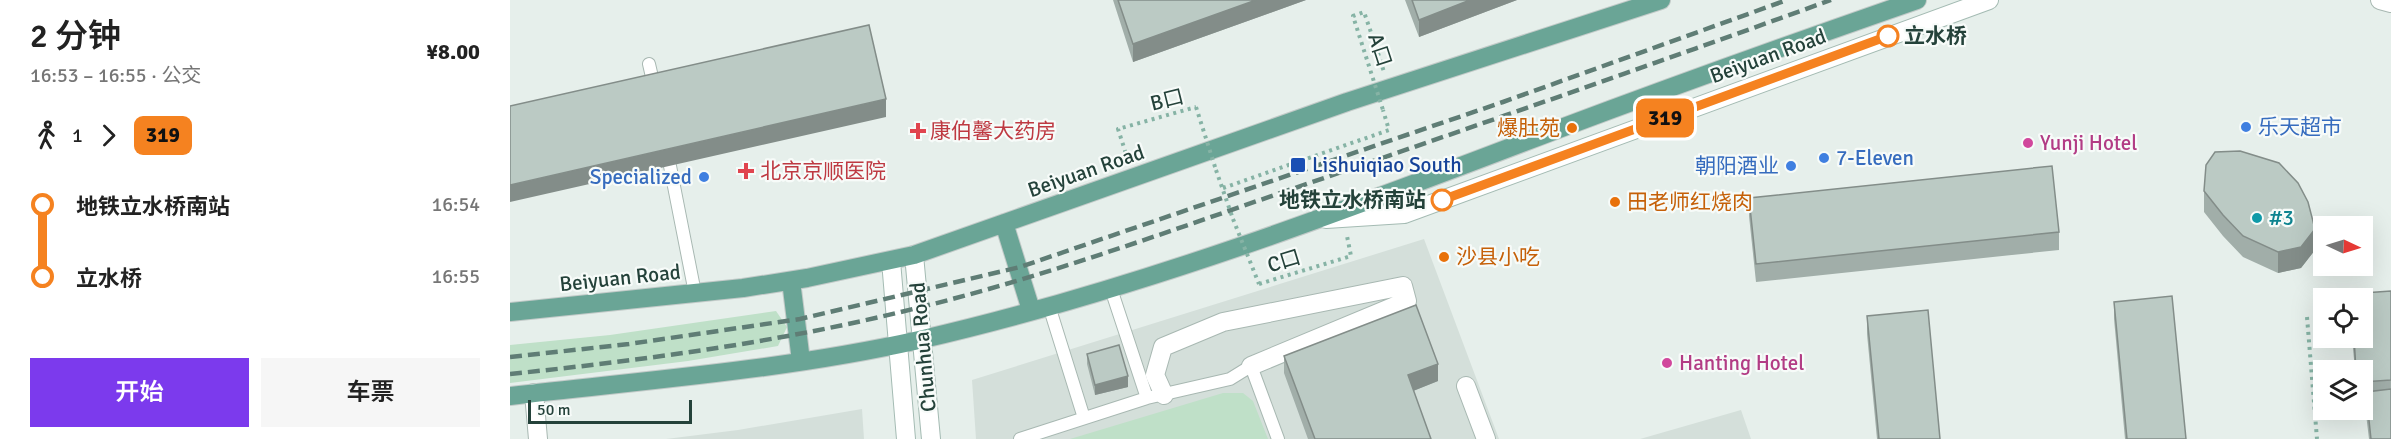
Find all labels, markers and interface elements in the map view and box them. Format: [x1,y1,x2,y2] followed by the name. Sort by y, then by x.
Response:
[30,16,121,57] text: 2 分钟
[1706,23,1830,89] street label: Beiyuan Road
[1904,23,1967,49] place label: 立水桥
[1877,25,1899,47] marker: 立水桥
[1362,30,1398,70] street label: A口
[426,38,480,65] text: ¥8.00
[30,63,201,88] text: 16:53 – 16:55 · 公交
[1147,83,1187,117] street label: B口
[1630,98,1700,138] line badge: 319
[1648,105,1682,131] text: 319
[2258,114,2342,140] place label: 乐天超市
[1497,115,1560,141] place label: 爆肚苑
[930,118,1056,144] place label: 康伯馨大药房
[30,119,63,152] icon: walk
[92,119,125,152] icon: forward
[2239,120,2253,134] marker: 乐天超市
[1565,121,1579,135] marker: 爆肚苑
[146,122,180,148] text: 319
[72,123,83,148] text: 1
[911,124,925,138] marker: 康伯馨大药房
[2040,130,2138,156] place label: Yunji Hotel
[2021,136,2035,150] marker: Yunji Hotel
[1024,139,1148,203] street label: Beiyuan Road
[1836,145,1914,171] place label: 7-Eleven
[1817,151,1831,165] marker: 7-Eleven
[1312,152,1462,178] place label: Lishuiqiao South
[1695,153,1779,179] place label: 朝阳酒业
[1289,156,1307,174] marker: Lishuiqiao South
[760,158,886,184] place label: 北京京顺医院
[1784,159,1798,173] marker: 朝阳酒业
[737,162,755,180] marker: 北京京顺医院
[590,164,692,190] place label: Specialized
[697,170,711,184] marker: Specialized
[1279,187,1426,213] place label: 地铁立水桥南站
[1431,189,1453,211] marker: 地铁立水桥南站
[1627,189,1753,215] place label: 田老师红烧肉
[431,192,480,217] text: 16:54
[76,193,230,220] text: 地铁立水桥南站
[1608,195,1622,209] marker: 田老师红烧肉
[2269,205,2294,231] place label: #3
[2250,211,2264,225] marker: #3
[2313,216,2373,276] north arrow
[2313,216,2373,420] map controls
[1264,244,1304,278] street label: C口
[1456,244,1540,270] place label: 沙县小吃
[1437,250,1451,264] marker: 沙县小吃
[558,259,682,297] street label: Beiyuan Road
[431,264,480,289] text: 16:55
[76,265,142,292] text: 立水桥
[904,281,942,413] street label: Chunhua Road
[2313,288,2373,348] button: locate
[1679,350,1804,376] place label: Hanting Hotel
[1660,356,1674,370] marker: Hanting Hotel
[30,358,249,427] button: 开始
[261,358,480,427] button: 车票
[2313,360,2373,420] button: layers
[528,397,692,424] scale bar
[537,400,571,420] text: 50 m

